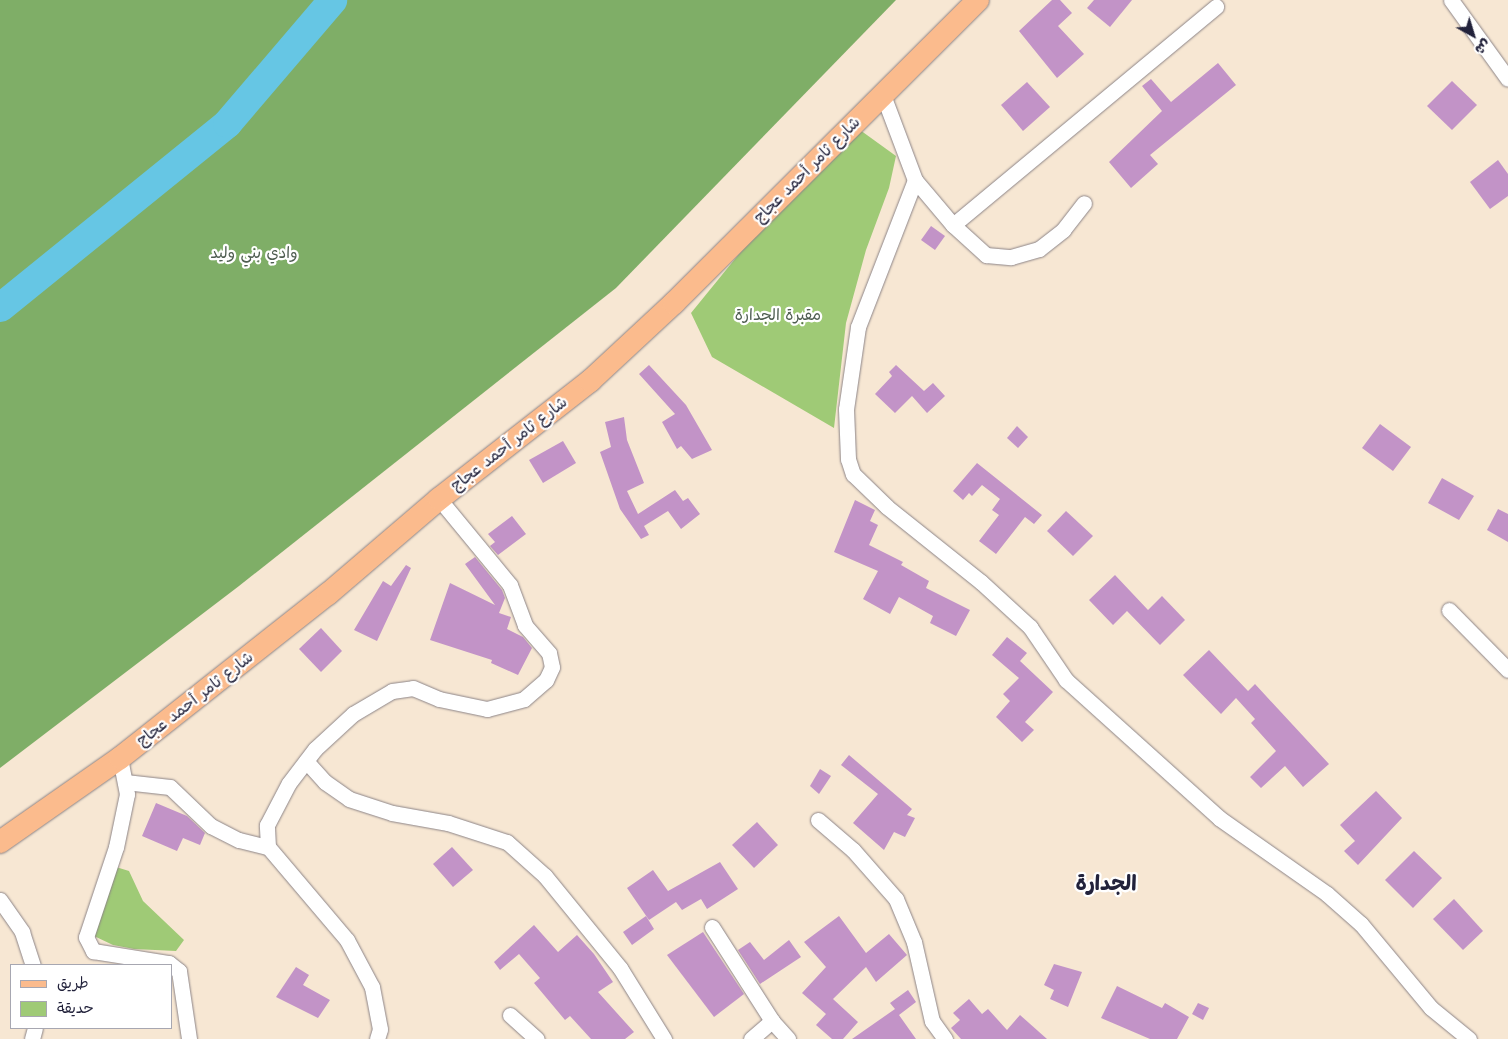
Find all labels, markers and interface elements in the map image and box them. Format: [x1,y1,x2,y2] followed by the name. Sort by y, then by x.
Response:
[1448,10,1498,60] north arrow
[1471,36,1494,58] text: ش
[750,113,864,227] street label: شارع ثامر أحمد عجاج
[210,243,298,263] park label: وادي بني وليد
[735,305,821,325] park label: مقبرة الجدارة
[447,393,571,495] street label: شارع ثامر أحمد عجاج
[133,648,257,750] street label: شارع ثامر أحمد عجاج
[1075,870,1137,896] district label: الجدارة
[10,964,172,1029] legend
[57,974,89,992] text: طريق
[57,999,94,1017] text: حديقة

